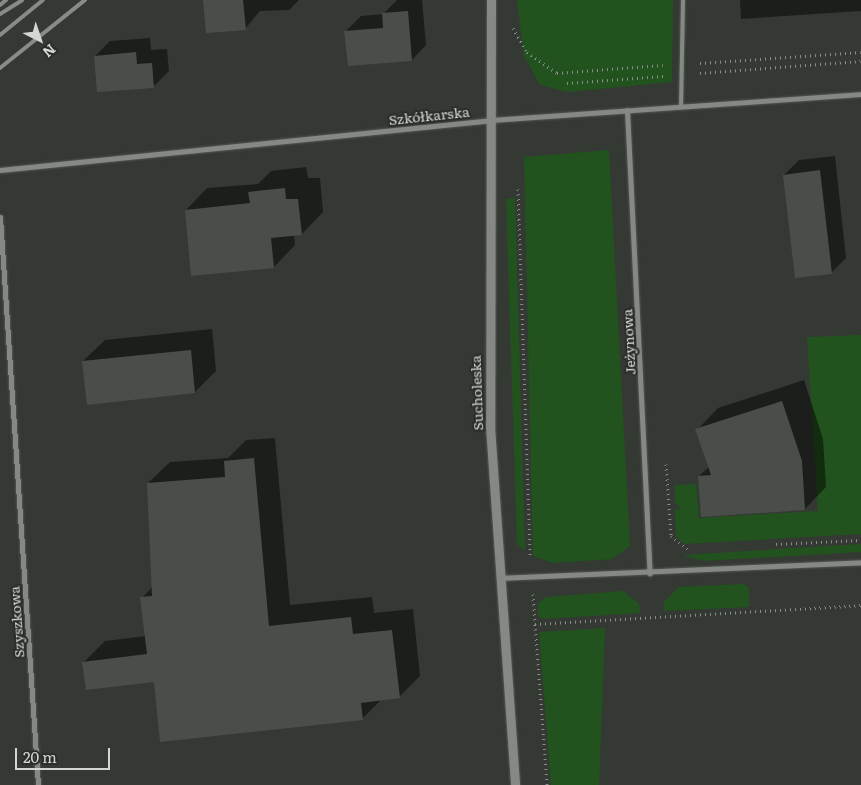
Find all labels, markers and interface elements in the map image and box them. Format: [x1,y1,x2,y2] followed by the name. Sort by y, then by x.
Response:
[15,15,65,65] north arrow
[39,40,61,63] text: N
[388,102,470,128] street label: Szkółkarska
[618,309,638,375] street label: Jeżynowa
[466,355,486,431] street label: Sucholeska
[5,586,27,658] street label: Szyszkowa
[18,738,112,770] scale bar
[23,745,57,768] text: 20 m

